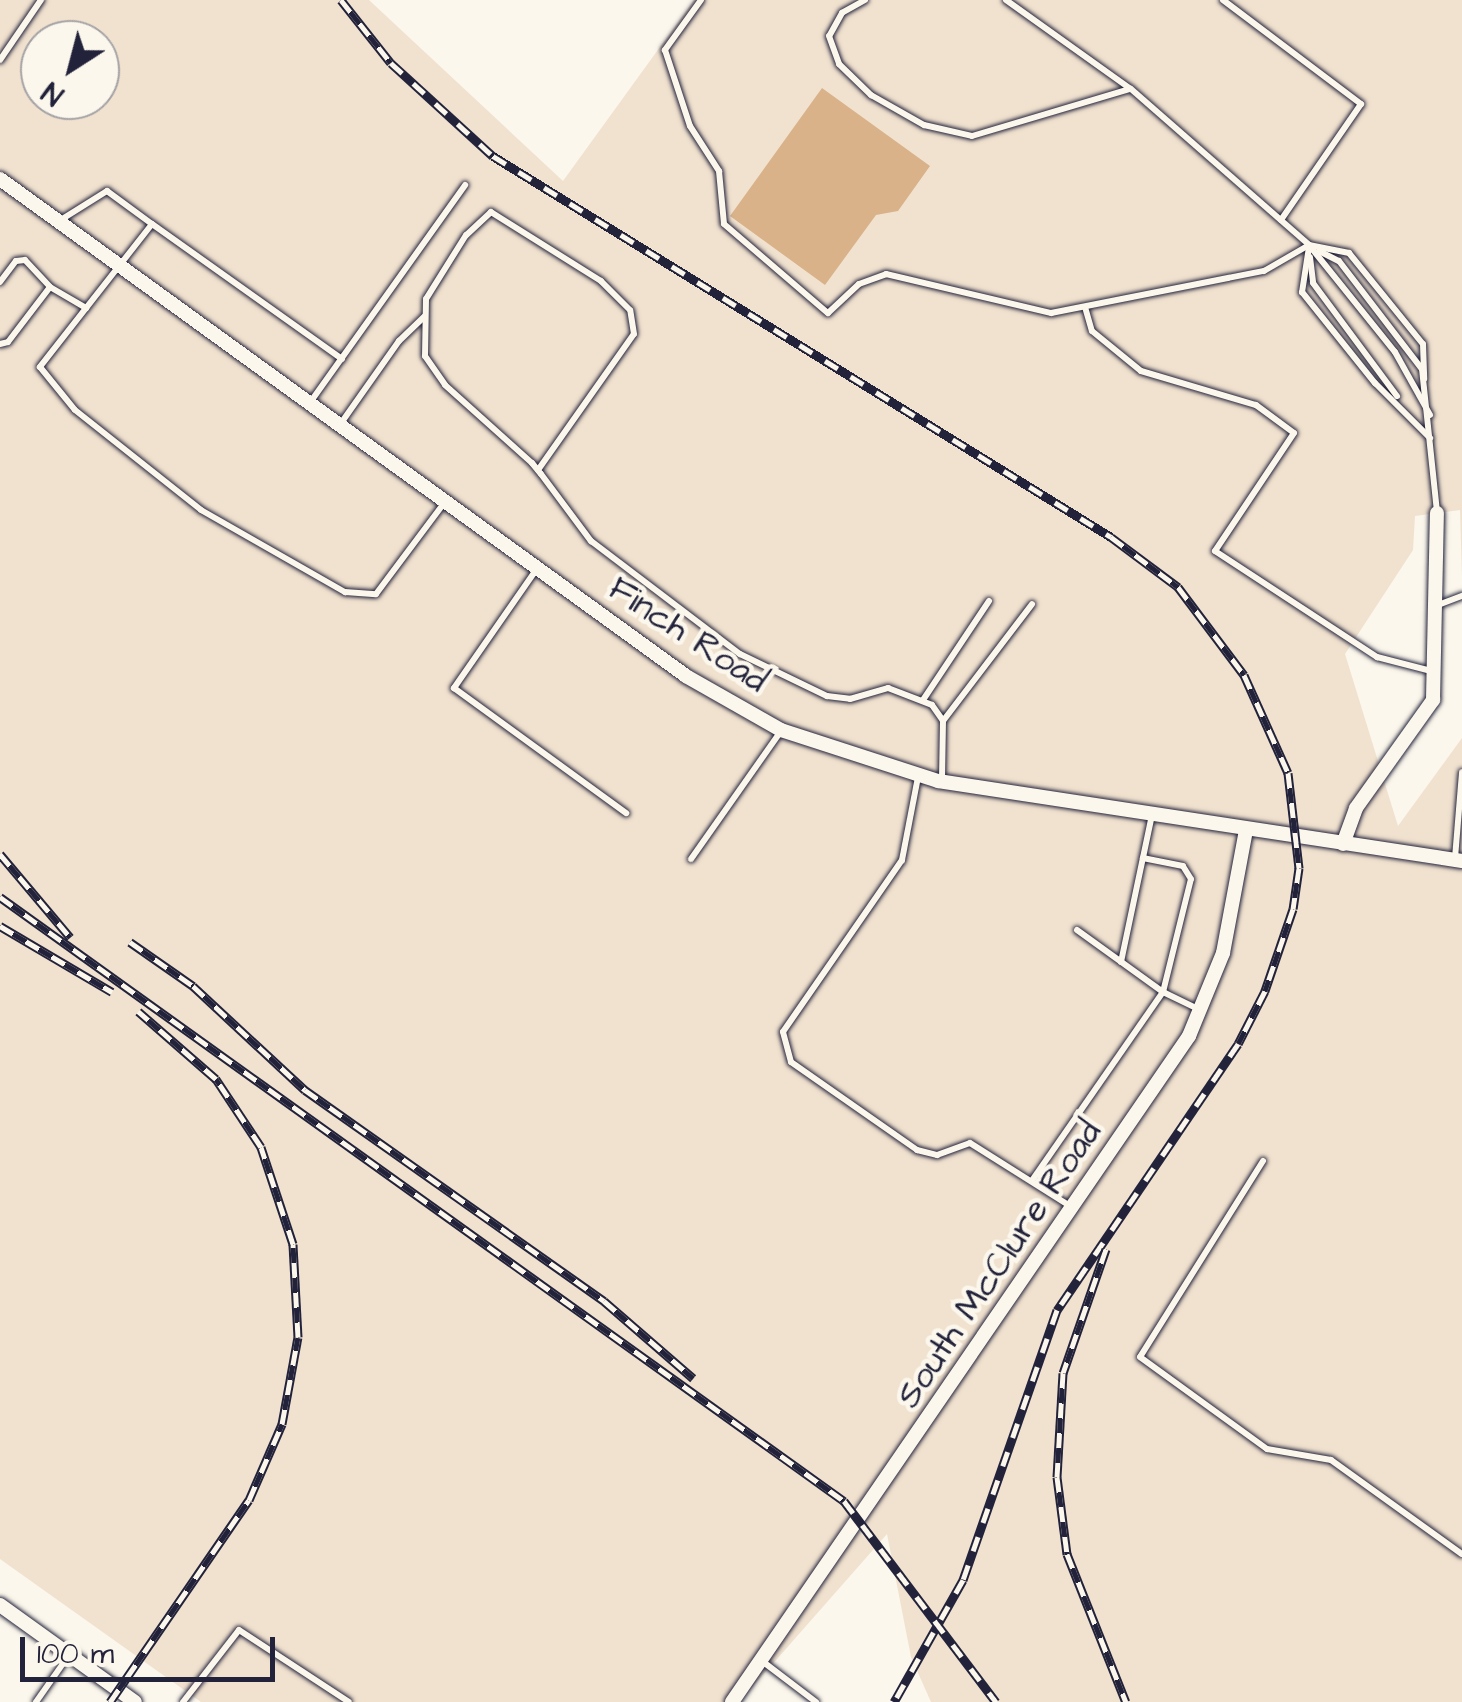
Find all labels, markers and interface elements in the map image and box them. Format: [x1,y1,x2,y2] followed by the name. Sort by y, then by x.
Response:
[20,20,120,120] north arrow
[35,72,72,114] text: N
[601,568,775,702] street label: Finch Road
[887,1112,1111,1416] street label: South McClure Road
[25,1617,280,1679] scale bar
[37,1633,114,1675] text: 100 m

